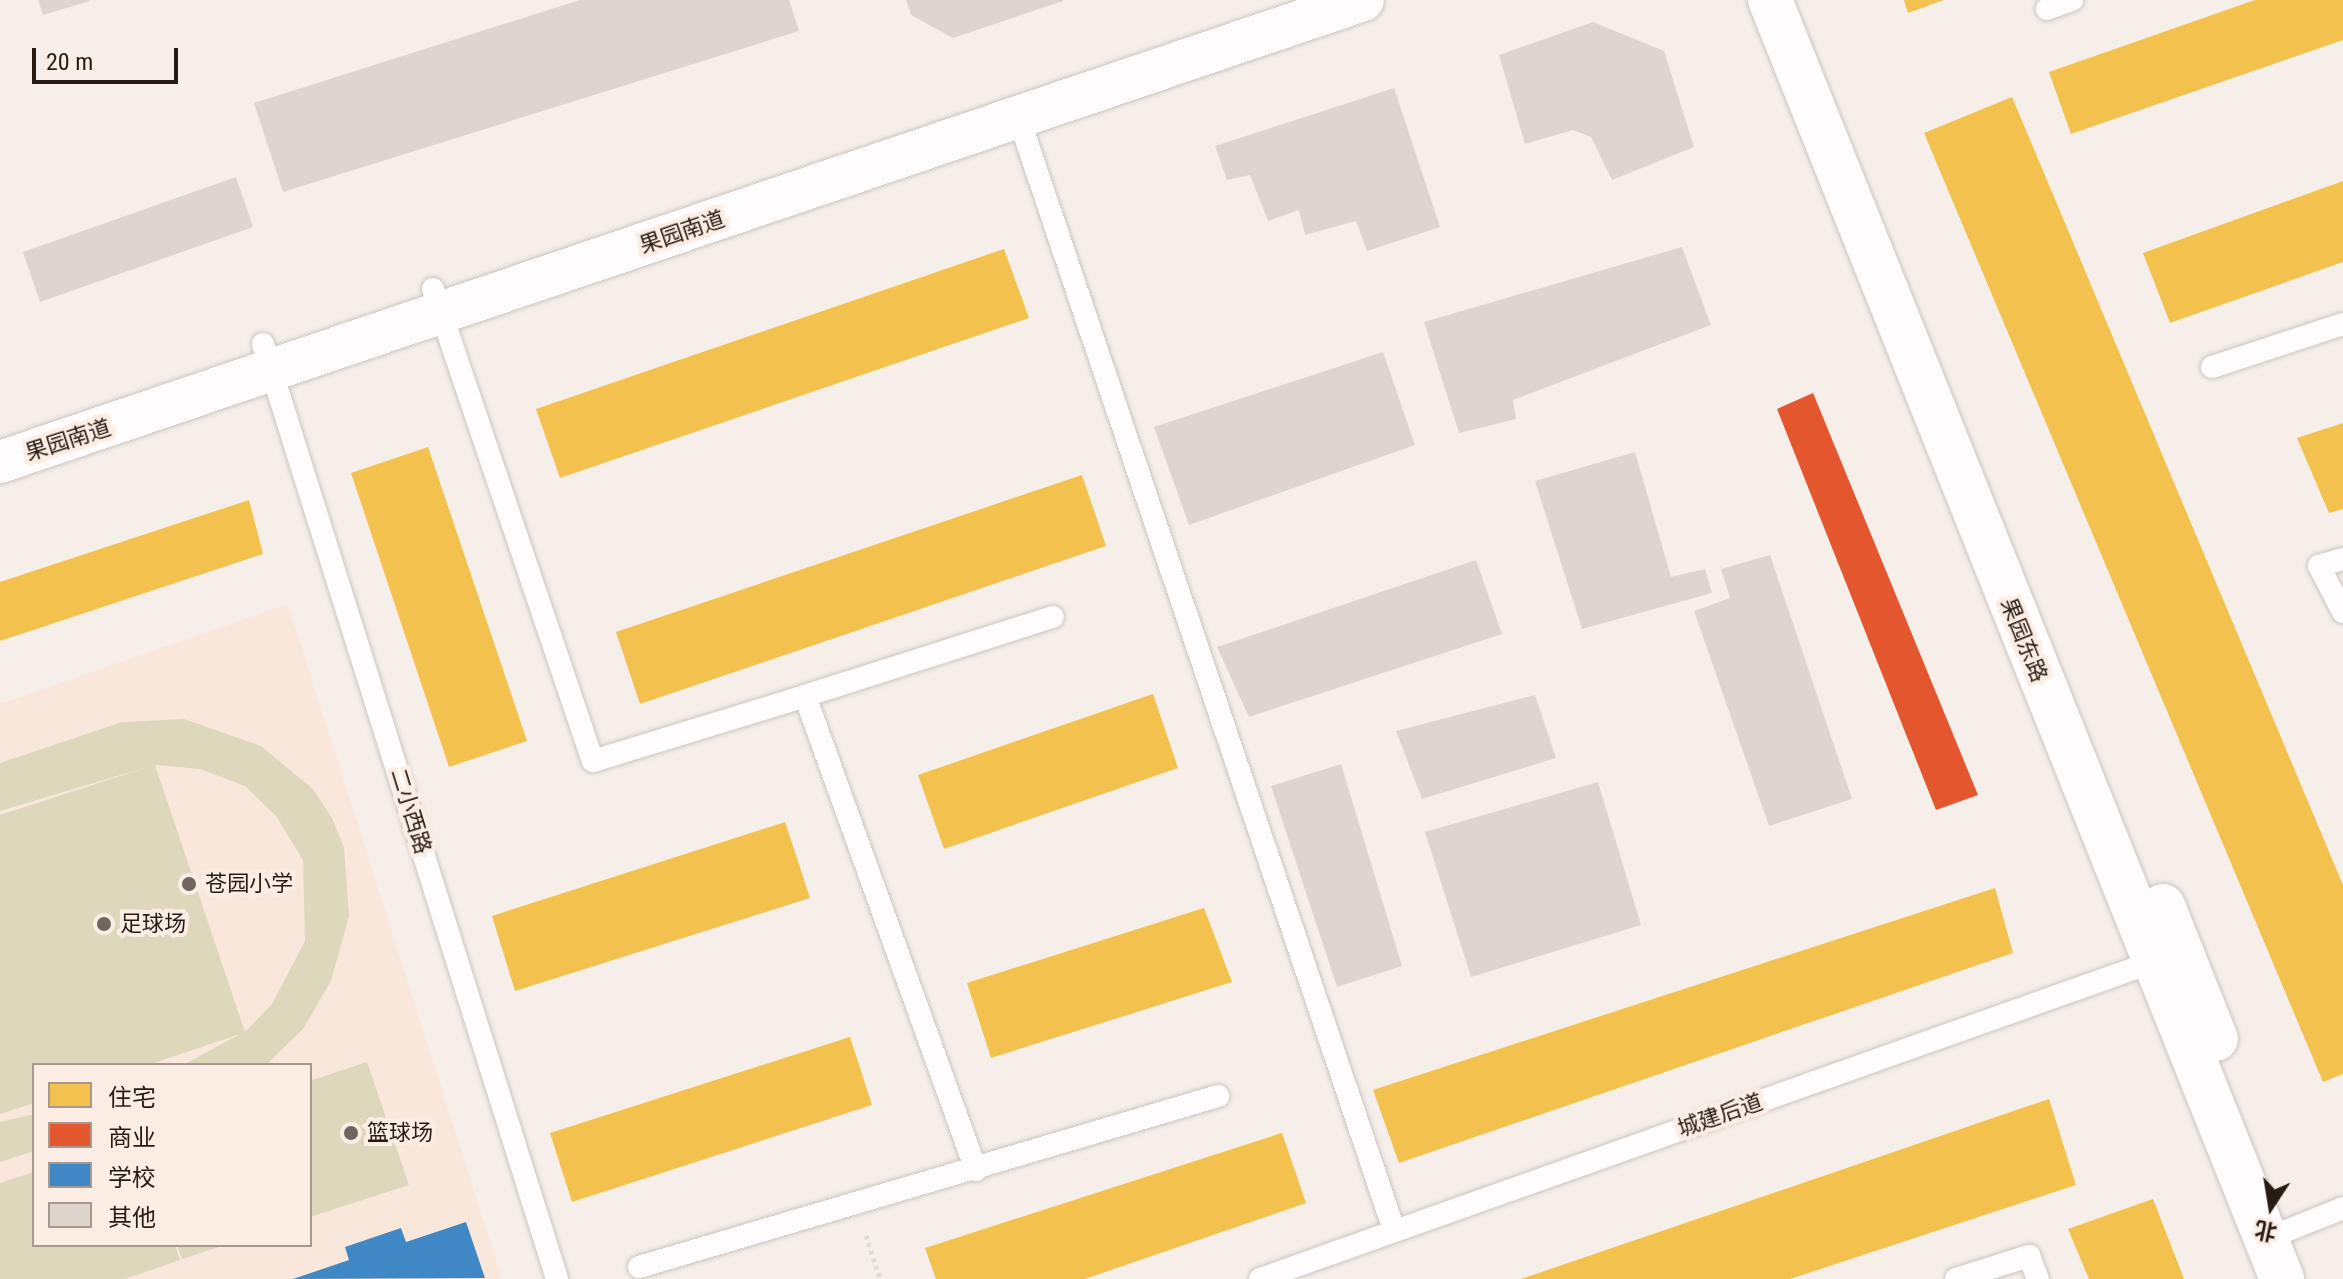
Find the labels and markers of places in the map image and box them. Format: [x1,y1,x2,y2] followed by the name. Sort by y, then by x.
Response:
[205,871,293,897] place label: 苍园小学
[180,875,198,893] marker: 苍园小学
[120,911,186,937] place label: 足球场
[95,915,113,933] marker: 足球场
[367,1120,433,1146] place label: 篮球场
[342,1124,360,1142] marker: 篮球场

